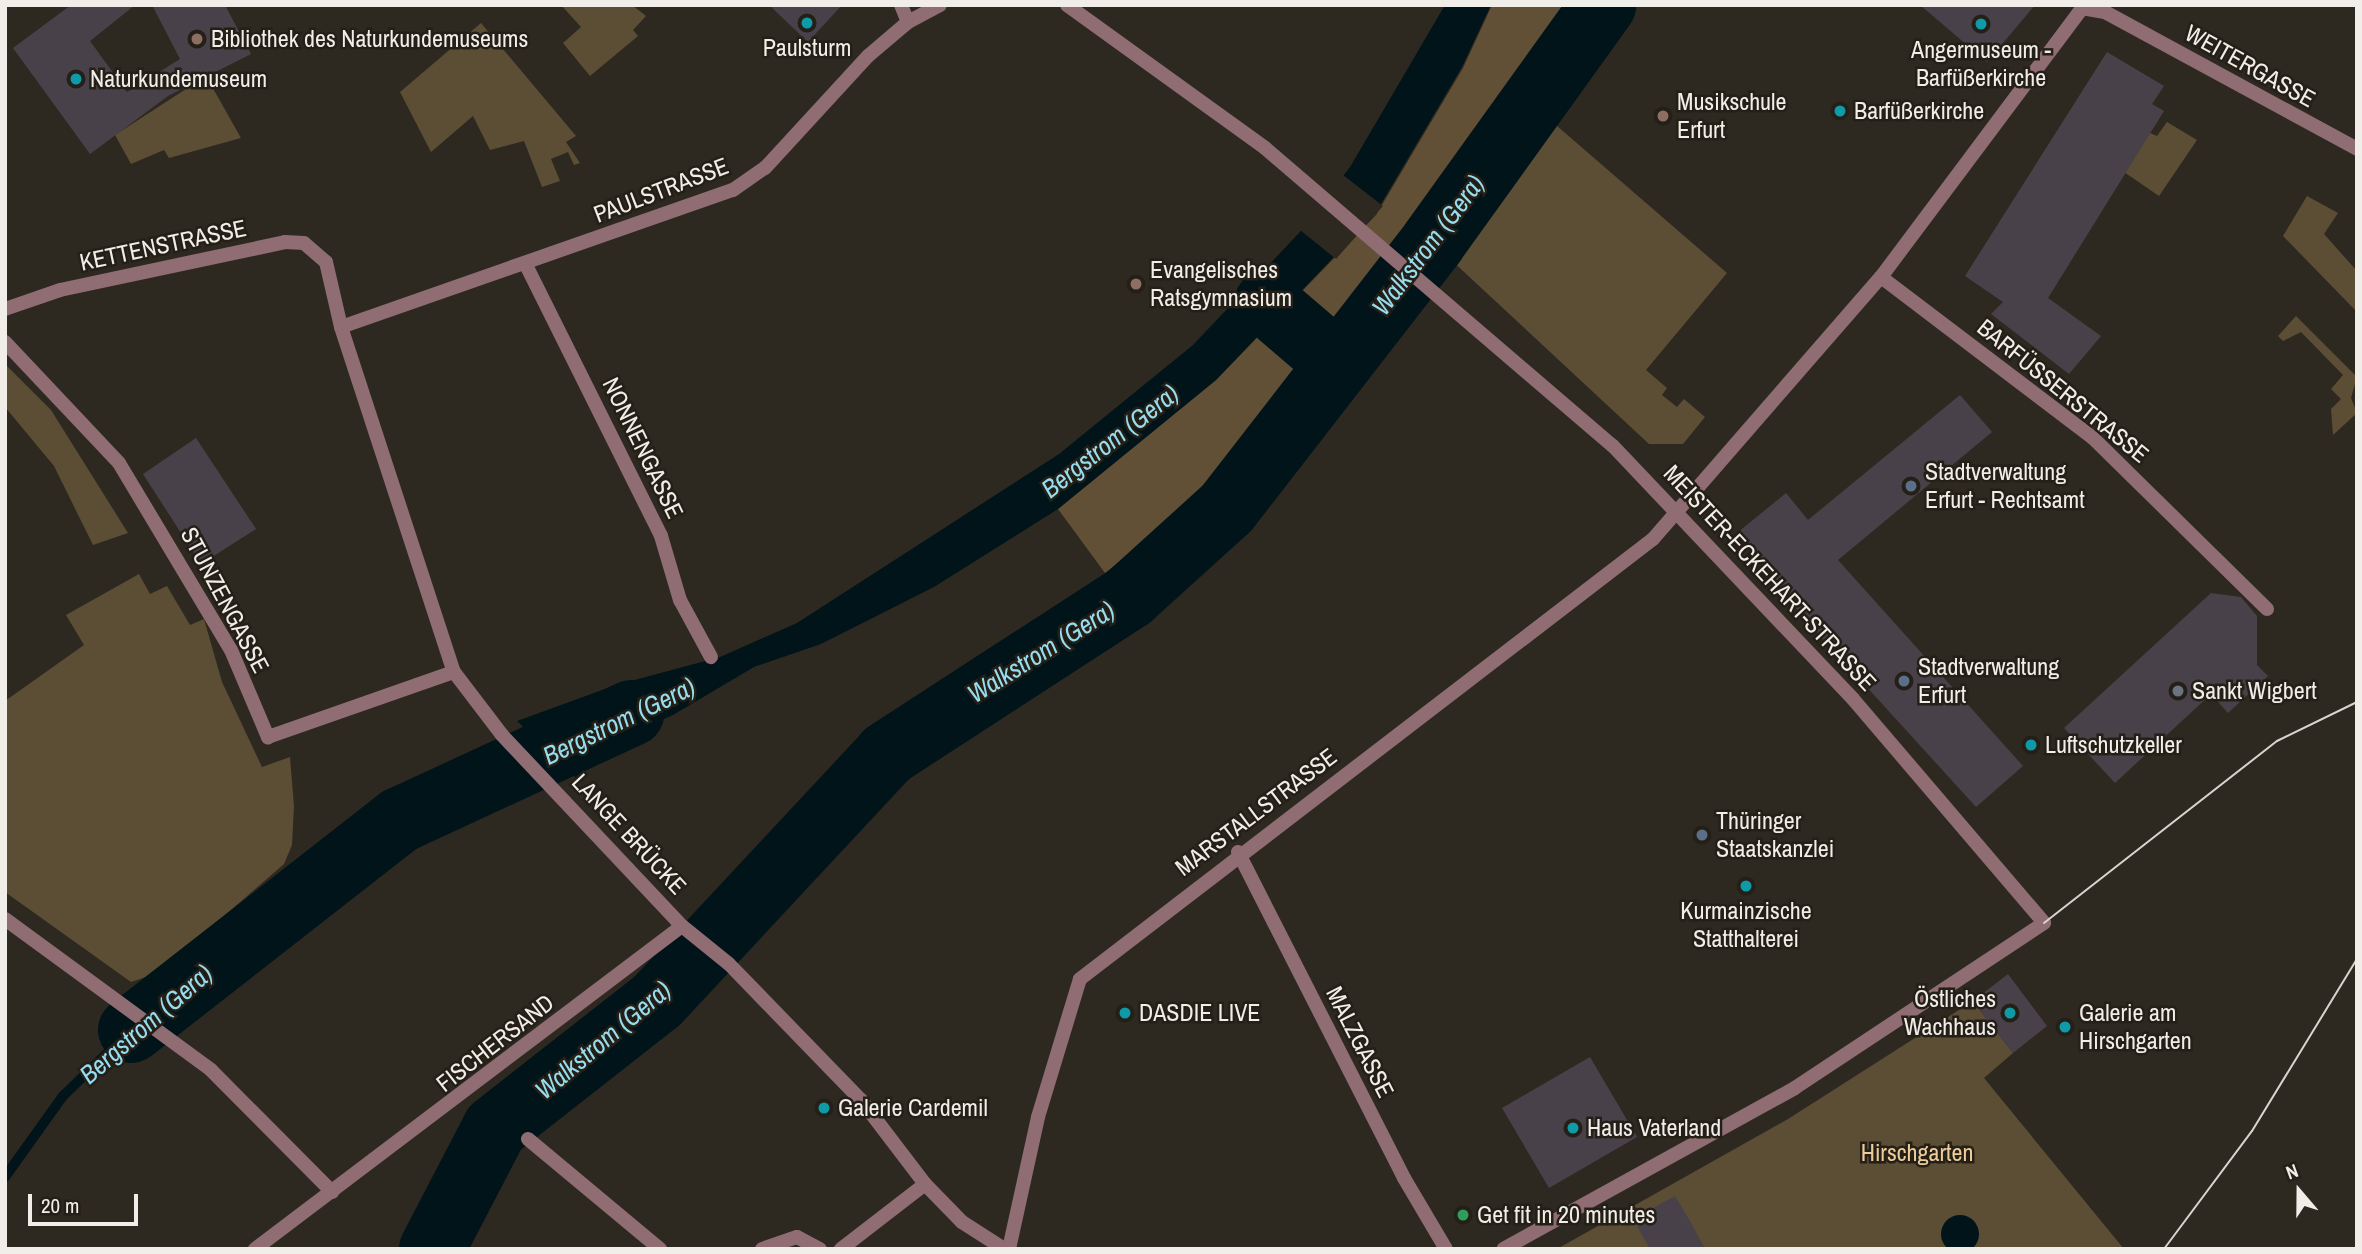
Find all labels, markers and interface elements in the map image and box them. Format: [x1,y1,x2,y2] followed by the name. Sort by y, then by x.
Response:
[799,15,815,31] marker: Paulsturm
[1973,16,1989,32] marker: Angermuseum - Barfüßerkirche
[2180,18,2320,114] street label: WEITERGASSE
[211,25,528,53] place label: Bibliothek des Naturkundemuseums
[189,31,205,47] marker: Bibliothek des Naturkundemuseums
[763,34,851,62] place label: Paulsturm
[1911,36,2051,92] place label: Angermuseum - Barfüßerkirche
[90,65,267,93] place label: Naturkundemuseum
[68,71,84,87] marker: Naturkundemuseum
[1677,88,1786,144] place label: Musikschule Erfurt
[1854,97,1984,125] place label: Barfüßerkirche
[1832,103,1848,119] marker: Barfüßerkirche
[1655,108,1671,124] marker: Musikschule Erfurt
[590,151,732,229] street label: PAULSTRASSE
[1365,169,1491,321] water label: Walkstrom (Gera)
[77,213,249,277] street label: KETTENSTRASSE
[1150,256,1292,312] place label: Evangelisches Ratsgymnasium
[1128,276,1144,292] marker: Evangelisches Ratsgymnasium
[1971,313,2155,469] street label: BARFÜSSERSTRASSE
[597,373,689,523] street label: NONNENGASSE
[1035,378,1185,504] water label: Bergstrom (Gera)
[1925,458,2085,514] place label: Stadtverwaltung Erfurt - Rechtsamt
[1658,459,1882,697] street label: MEISTER-ECKEHART-STRASSE
[1903,478,1919,494] marker: Stadtverwaltung Erfurt - Rechtsamt
[175,522,275,678] street label: STUNZENGASSE
[962,594,1120,710] water label: Walkstrom (Gera)
[1918,653,2059,709] place label: Stadtverwaltung Erfurt
[538,671,700,771] water label: Bergstrom (Gera)
[1896,673,1912,689] marker: Stadtverwaltung Erfurt
[2192,677,2317,705] place label: Sankt Wigbert
[2170,683,2186,699] marker: Sankt Wigbert
[2045,731,2182,759] place label: Luftschutzkeller
[2023,737,2039,753] marker: Luftschutzkeller
[1170,742,1342,882] street label: MARSTALLSTRASSE
[566,768,692,900] street label: LANGE BRÜCKE
[1716,807,1834,863] place label: Thüringer Staatskanzlei
[1694,827,1710,843] marker: Thüringer Staatskanzlei
[1738,878,1754,894] marker: Kurmainzische Statthalterei
[1680,897,1812,953] place label: Kurmainzische Statthalterei
[73,958,219,1090] water label: Bergstrom (Gera)
[529,974,677,1106] water label: Walkstrom (Gera)
[1320,982,1400,1102] street label: MALZGASSE
[1904,985,1996,1041] place label: Östliches Wachhaus
[431,988,559,1098] street label: FISCHERSAND
[1139,999,1260,1027] place label: DASDIE LIVE
[2079,999,2192,1055] place label: Galerie am Hirschgarten
[1117,1005,1133,1021] marker: DASDIE LIVE
[2002,1005,2018,1021] marker: Östliches Wachhaus
[2057,1019,2073,1035] marker: Galerie am Hirschgarten
[838,1094,988,1122] place label: Galerie Cardemil
[816,1100,832,1116] marker: Galerie Cardemil
[1587,1114,1721,1142] place label: Haus Vaterland
[1565,1120,1581,1136] marker: Haus Vaterland
[1861,1139,1973,1167] park label: Hirschgarten
[2264,1156,2334,1226] north arrow
[2282,1157,2302,1185] text: N
[32,1180,142,1224] scale bar
[41,1191,79,1220] text: 20 m
[1477,1201,1655,1229] place label: Get fit in 20 minutes
[1455,1207,1471,1223] marker: Get fit in 20 minutes

